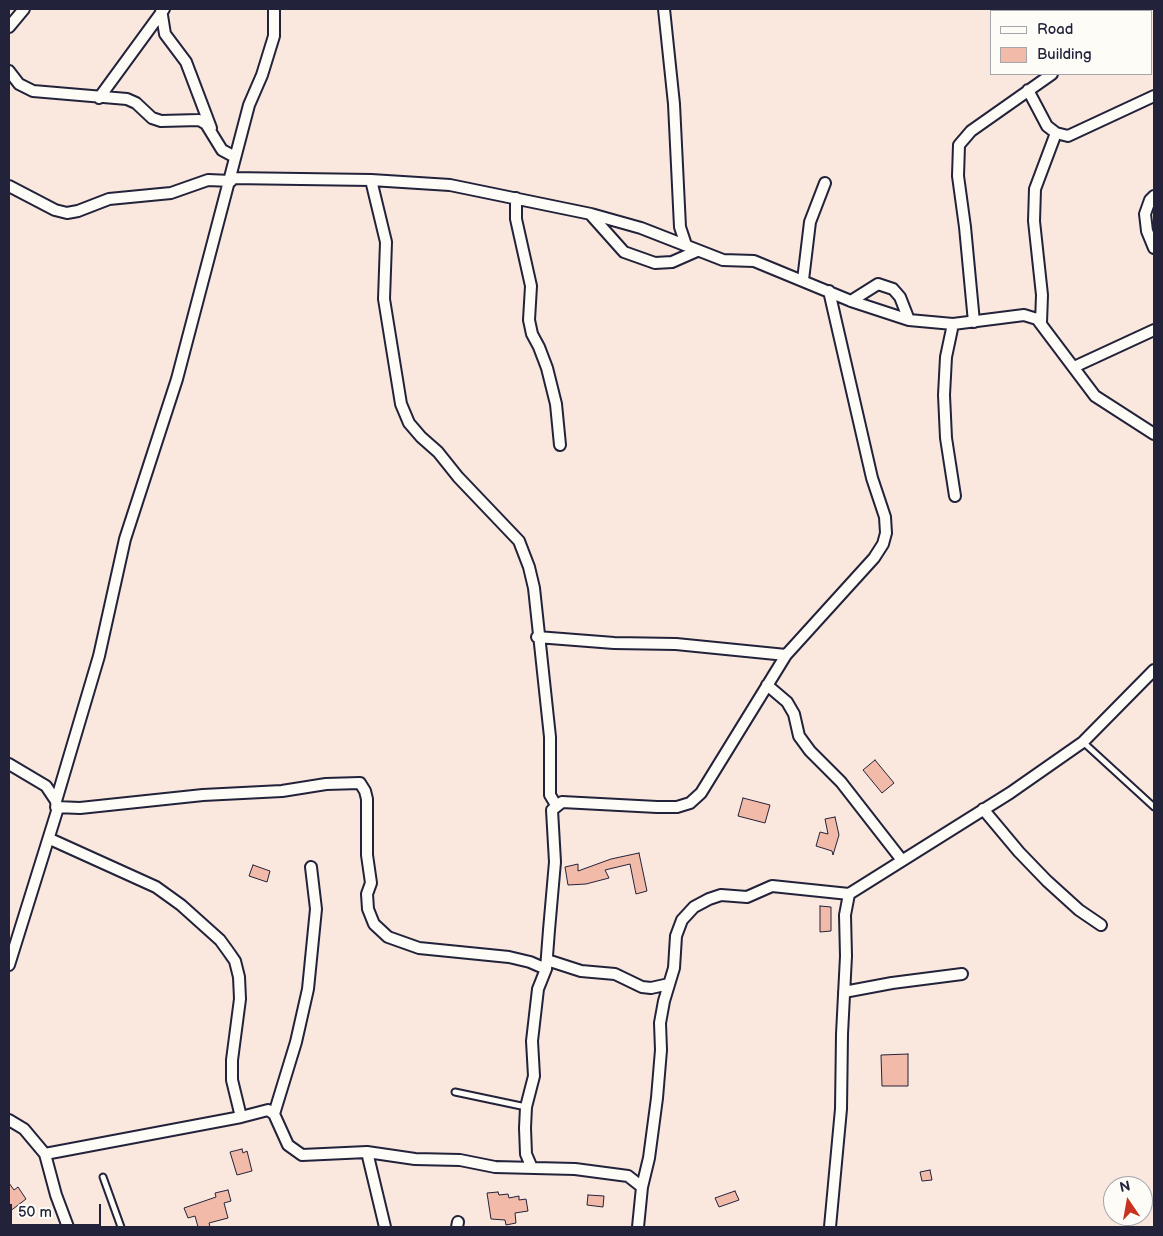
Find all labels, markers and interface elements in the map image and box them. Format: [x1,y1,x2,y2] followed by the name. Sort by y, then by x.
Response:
[990,10,1153,75] legend
[1037,20,1073,39] text: Road
[1037,45,1092,64] text: Building
[1103,1176,1153,1226] north arrow
[1118,1177,1132,1196] text: N
[12,1194,104,1226] scale bar
[18,1203,52,1222] text: 50 m

